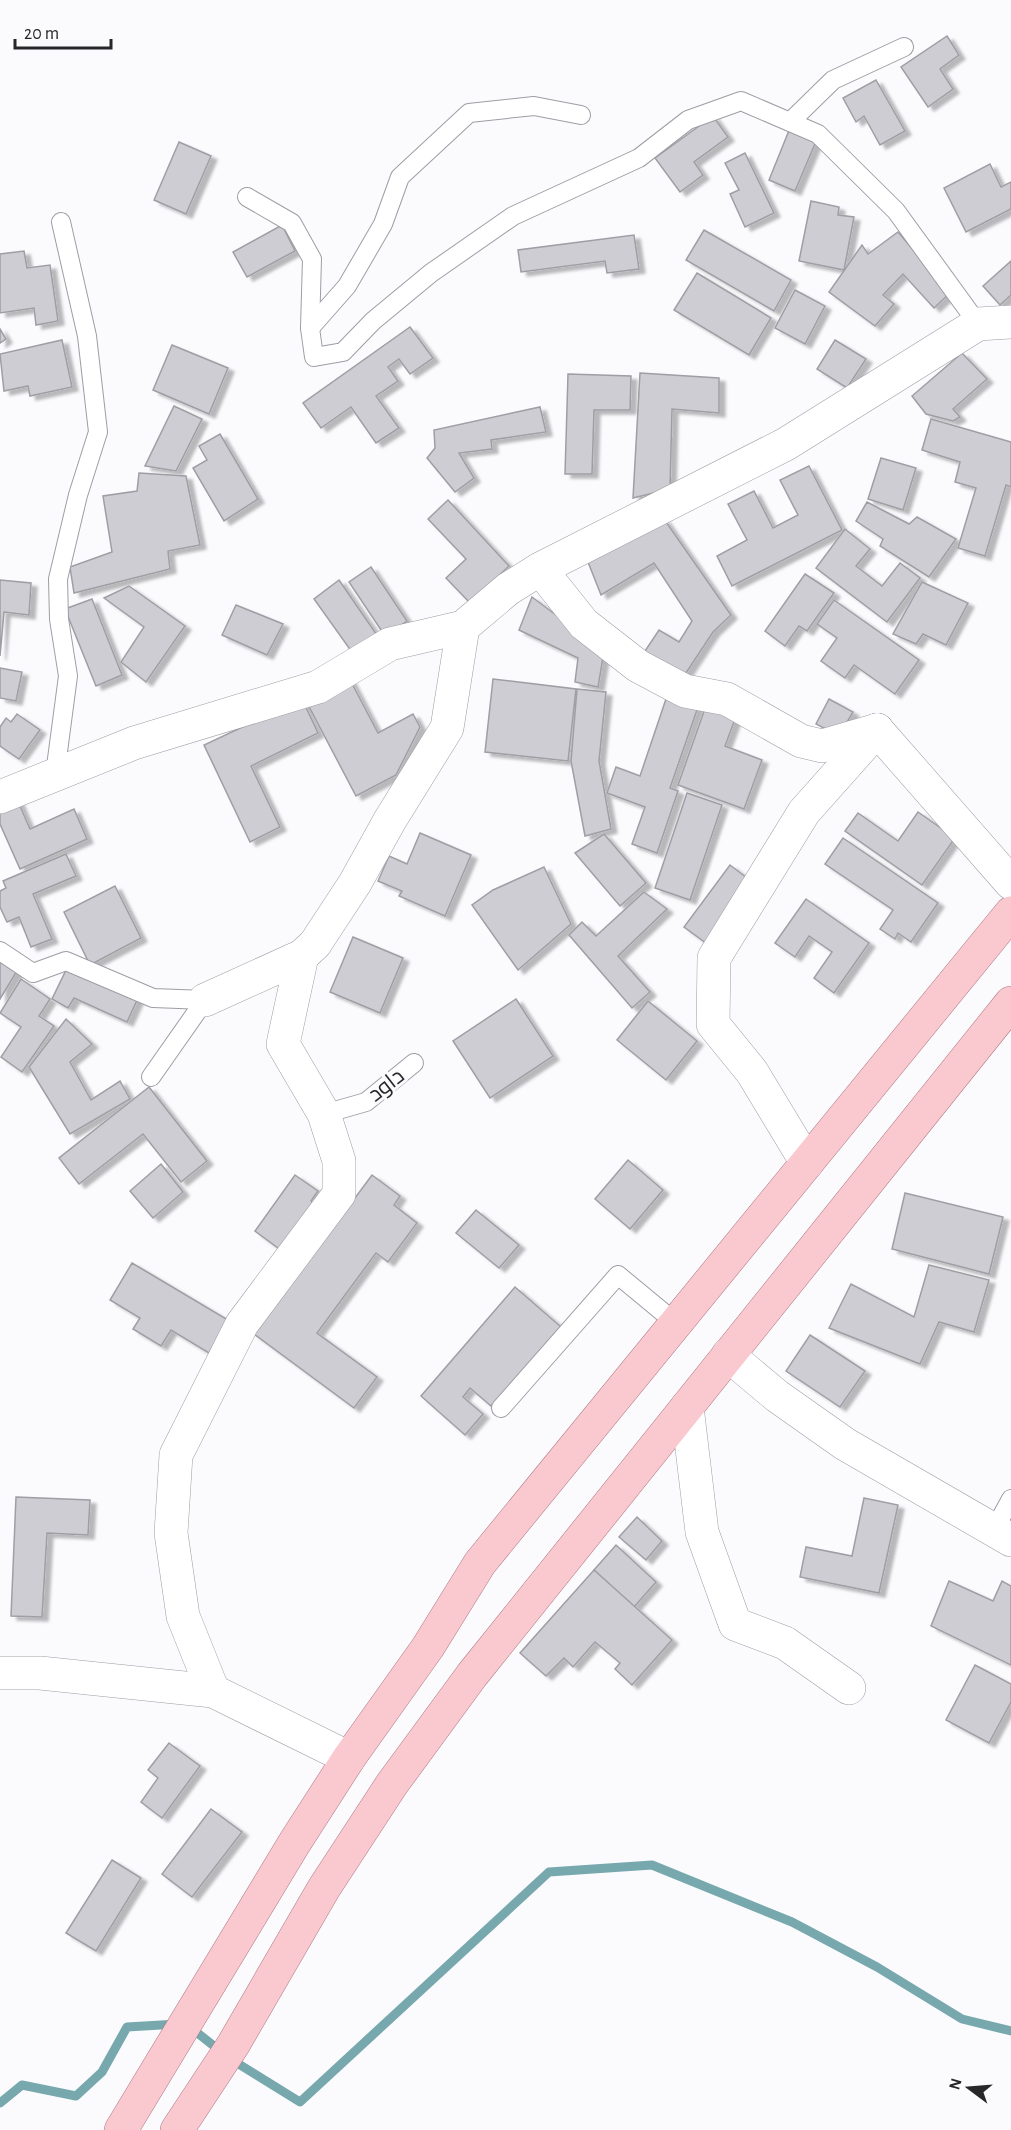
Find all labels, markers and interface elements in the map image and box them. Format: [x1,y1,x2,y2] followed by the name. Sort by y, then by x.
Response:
[15,12,111,50] scale bar
[24,25,59,43] text: 20 m
[364,1064,409,1107] street label: داود
[939,2058,999,2118] north arrow
[946,2077,965,2092] text: N

